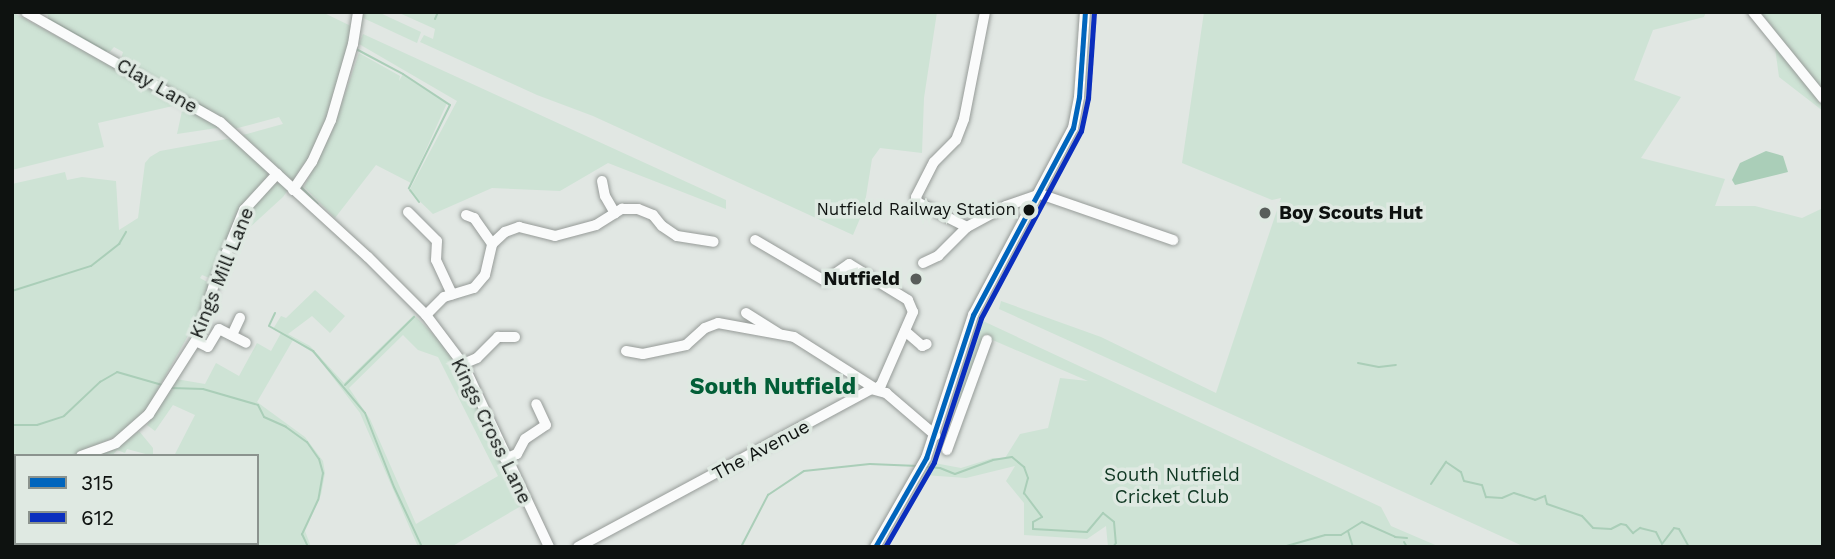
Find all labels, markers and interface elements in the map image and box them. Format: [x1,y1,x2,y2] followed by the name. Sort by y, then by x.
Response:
[112,54,202,118] street label: Clay Lane
[816,200,1016,220] place label: Nutfield Railway Station
[1279,202,1423,224] place label: Boy Scouts Hut
[1022,203,1036,217] marker: Nutfield Railway Station
[185,204,259,342] street label: Kings Mill Lane
[1257,205,1273,221] marker: Boy Scouts Hut
[824,268,900,290] place label: Nutfield
[906,269,926,289] marker: Nutfield
[446,355,536,507] street label: Kings Cross Lane
[690,373,856,401] district label: South Nutfield
[708,415,814,485] street label: The Avenue
[14,454,259,545] legend
[1104,464,1240,508] park label: South Nutfield Cricket Club
[81,470,114,495] text: 315
[81,505,114,530] text: 612

